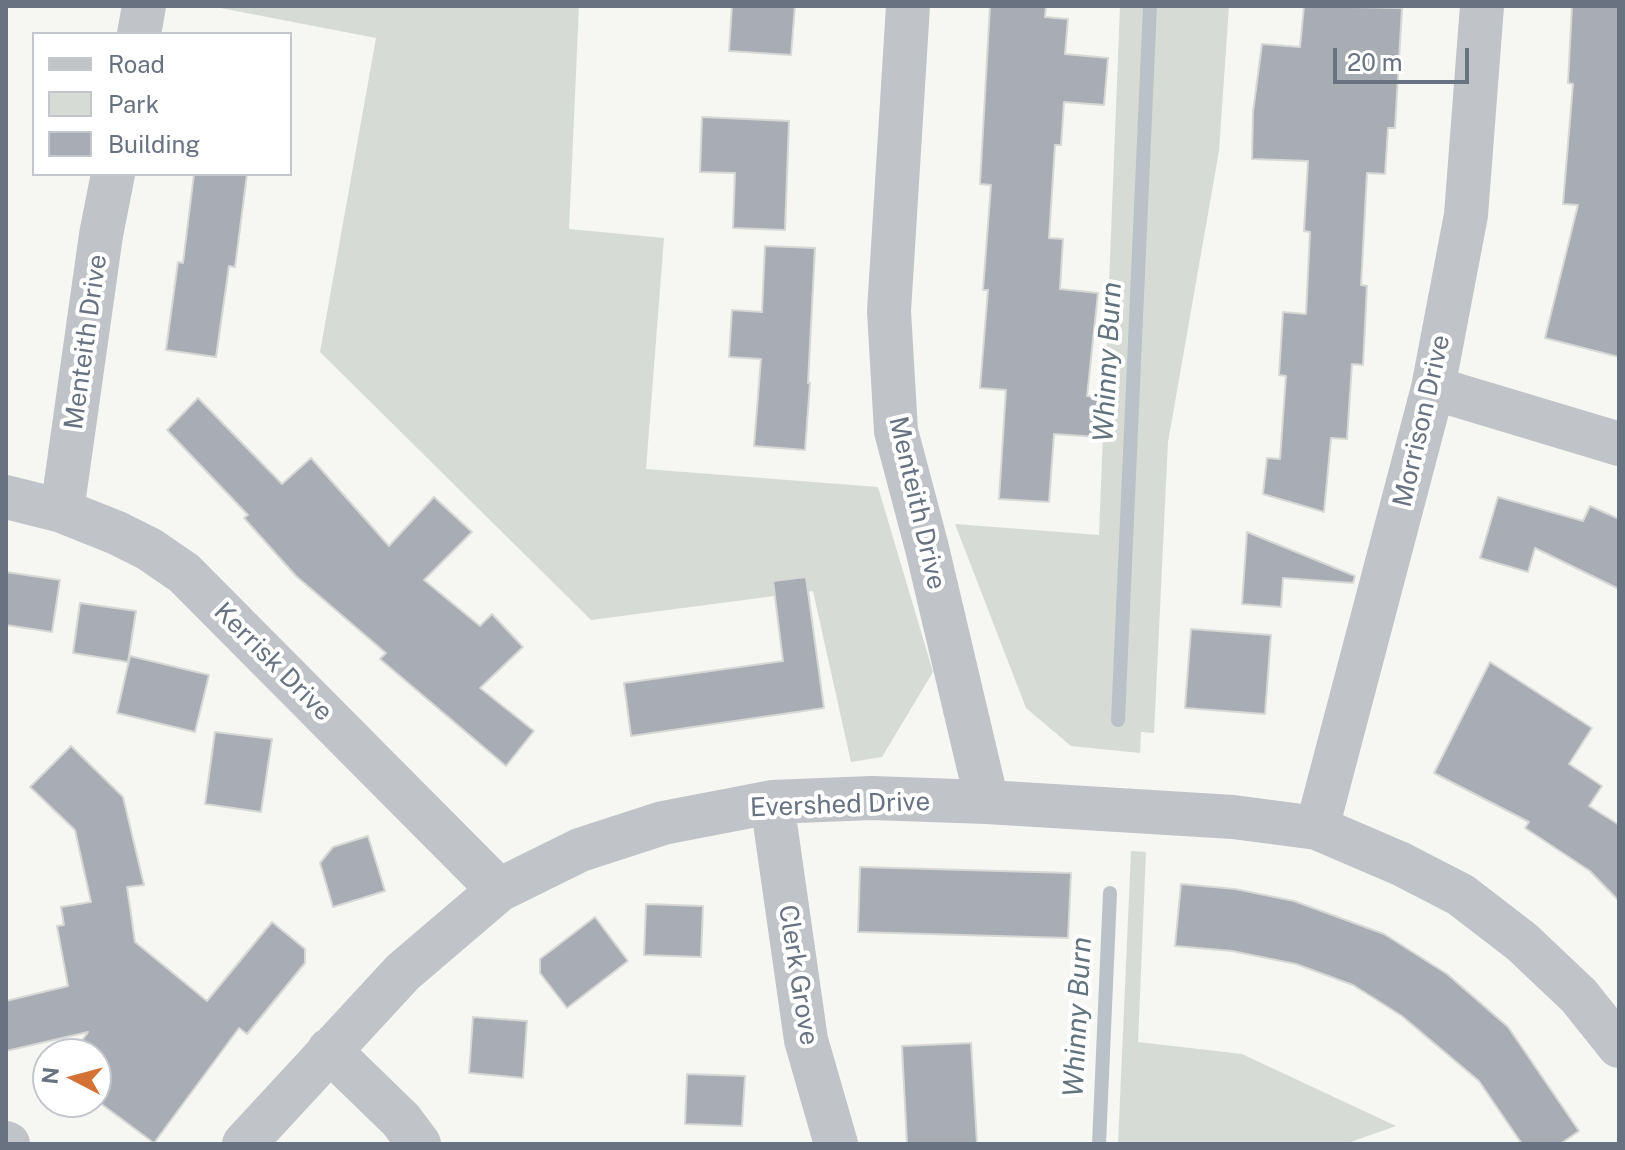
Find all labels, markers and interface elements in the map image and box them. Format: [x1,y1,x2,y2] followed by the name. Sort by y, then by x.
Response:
[32,32,292,176] legend
[1337,32,1473,82] scale bar
[1347,48,1403,76] text: 20 m
[108,50,165,78] text: Road
[108,90,159,118] text: Park
[108,130,200,158] text: Building
[58,252,114,432] street label: Menteith Drive
[1087,281,1129,443] water label: Whinny Burn
[1387,332,1457,510] street label: Morrison Drive
[882,413,952,593] street label: Menteith Drive
[207,596,339,728] street label: Kerrisk Drive
[749,786,931,824] street label: Evershed Drive
[771,902,825,1048] street label: Clerk Grove
[1057,936,1099,1098] water label: Whinny Burn
[32,1038,112,1118] north arrow
[36,1066,64,1086] text: N

